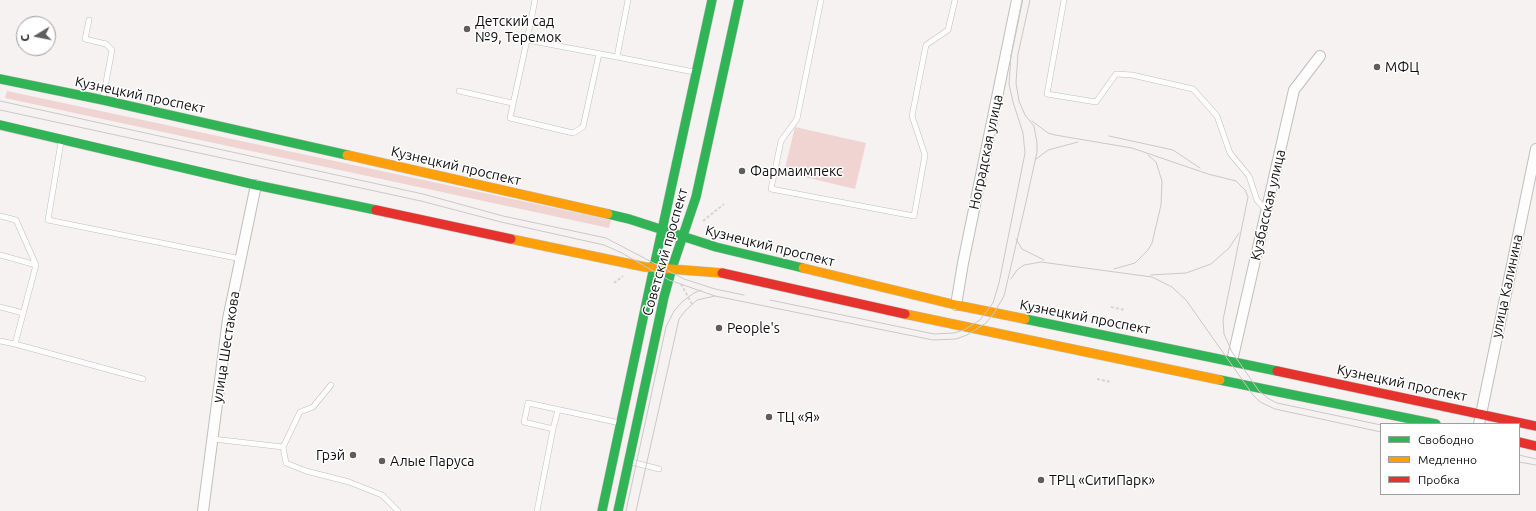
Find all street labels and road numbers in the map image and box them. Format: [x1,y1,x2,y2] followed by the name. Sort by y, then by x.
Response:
[73,73,207,117] street label: Кузнецкий проспект
[966,93,1006,211] street label: Ноградская улица
[389,143,523,189] street label: Кузнецкий проспект
[1247,148,1289,262] street label: Кузбасская улица
[639,186,691,318] street label: Советский проспект
[704,222,836,270] street label: Кузнецкий проспект
[1488,233,1526,339] street label: улица Калинина
[209,290,243,404] street label: улица Шестакова
[1018,296,1152,338] street label: Кузнецкий проспект
[1335,361,1469,405] street label: Кузнецкий проспект

